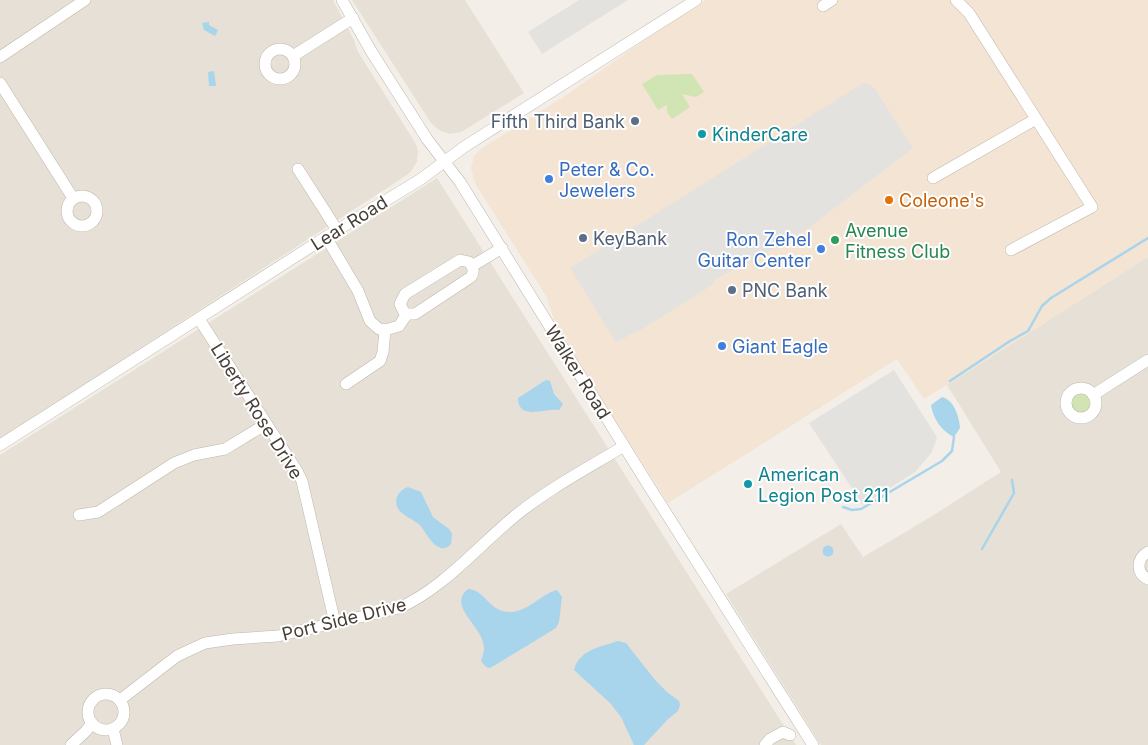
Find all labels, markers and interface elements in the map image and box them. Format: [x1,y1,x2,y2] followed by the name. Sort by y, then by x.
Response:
[491,111,625,132] place label: Fifth Third Bank
[629,115,641,127] marker: Fifth Third Bank
[712,124,808,145] place label: KinderCare
[696,128,708,140] marker: KinderCare
[559,159,655,201] place label: Peter & Co. Jewelers
[543,173,555,185] marker: Peter & Co. Jewelers
[899,190,984,211] place label: Coleone's
[307,191,391,255] street label: Lear Road
[883,194,895,206] marker: Coleone's
[845,220,950,262] place label: Avenue Fitness Club
[593,228,667,249] place label: KeyBank
[697,229,811,271] place label: Ron Zehel Guitar Center
[577,232,589,244] marker: KeyBank
[829,234,841,246] marker: Avenue Fitness Club
[815,243,827,255] marker: Ron Zehel Guitar Center
[742,280,828,301] place label: PNC Bank
[726,284,738,296] marker: PNC Bank
[541,321,615,423] street label: Walker Road
[732,336,828,357] place label: Giant Eagle
[207,339,307,483] street label: Liberty Rose Drive
[716,340,728,352] marker: Giant Eagle
[758,464,889,506] place label: American Legion Post 211
[742,478,754,490] marker: American Legion Post 211
[280,593,408,645] street label: Port Side Drive

